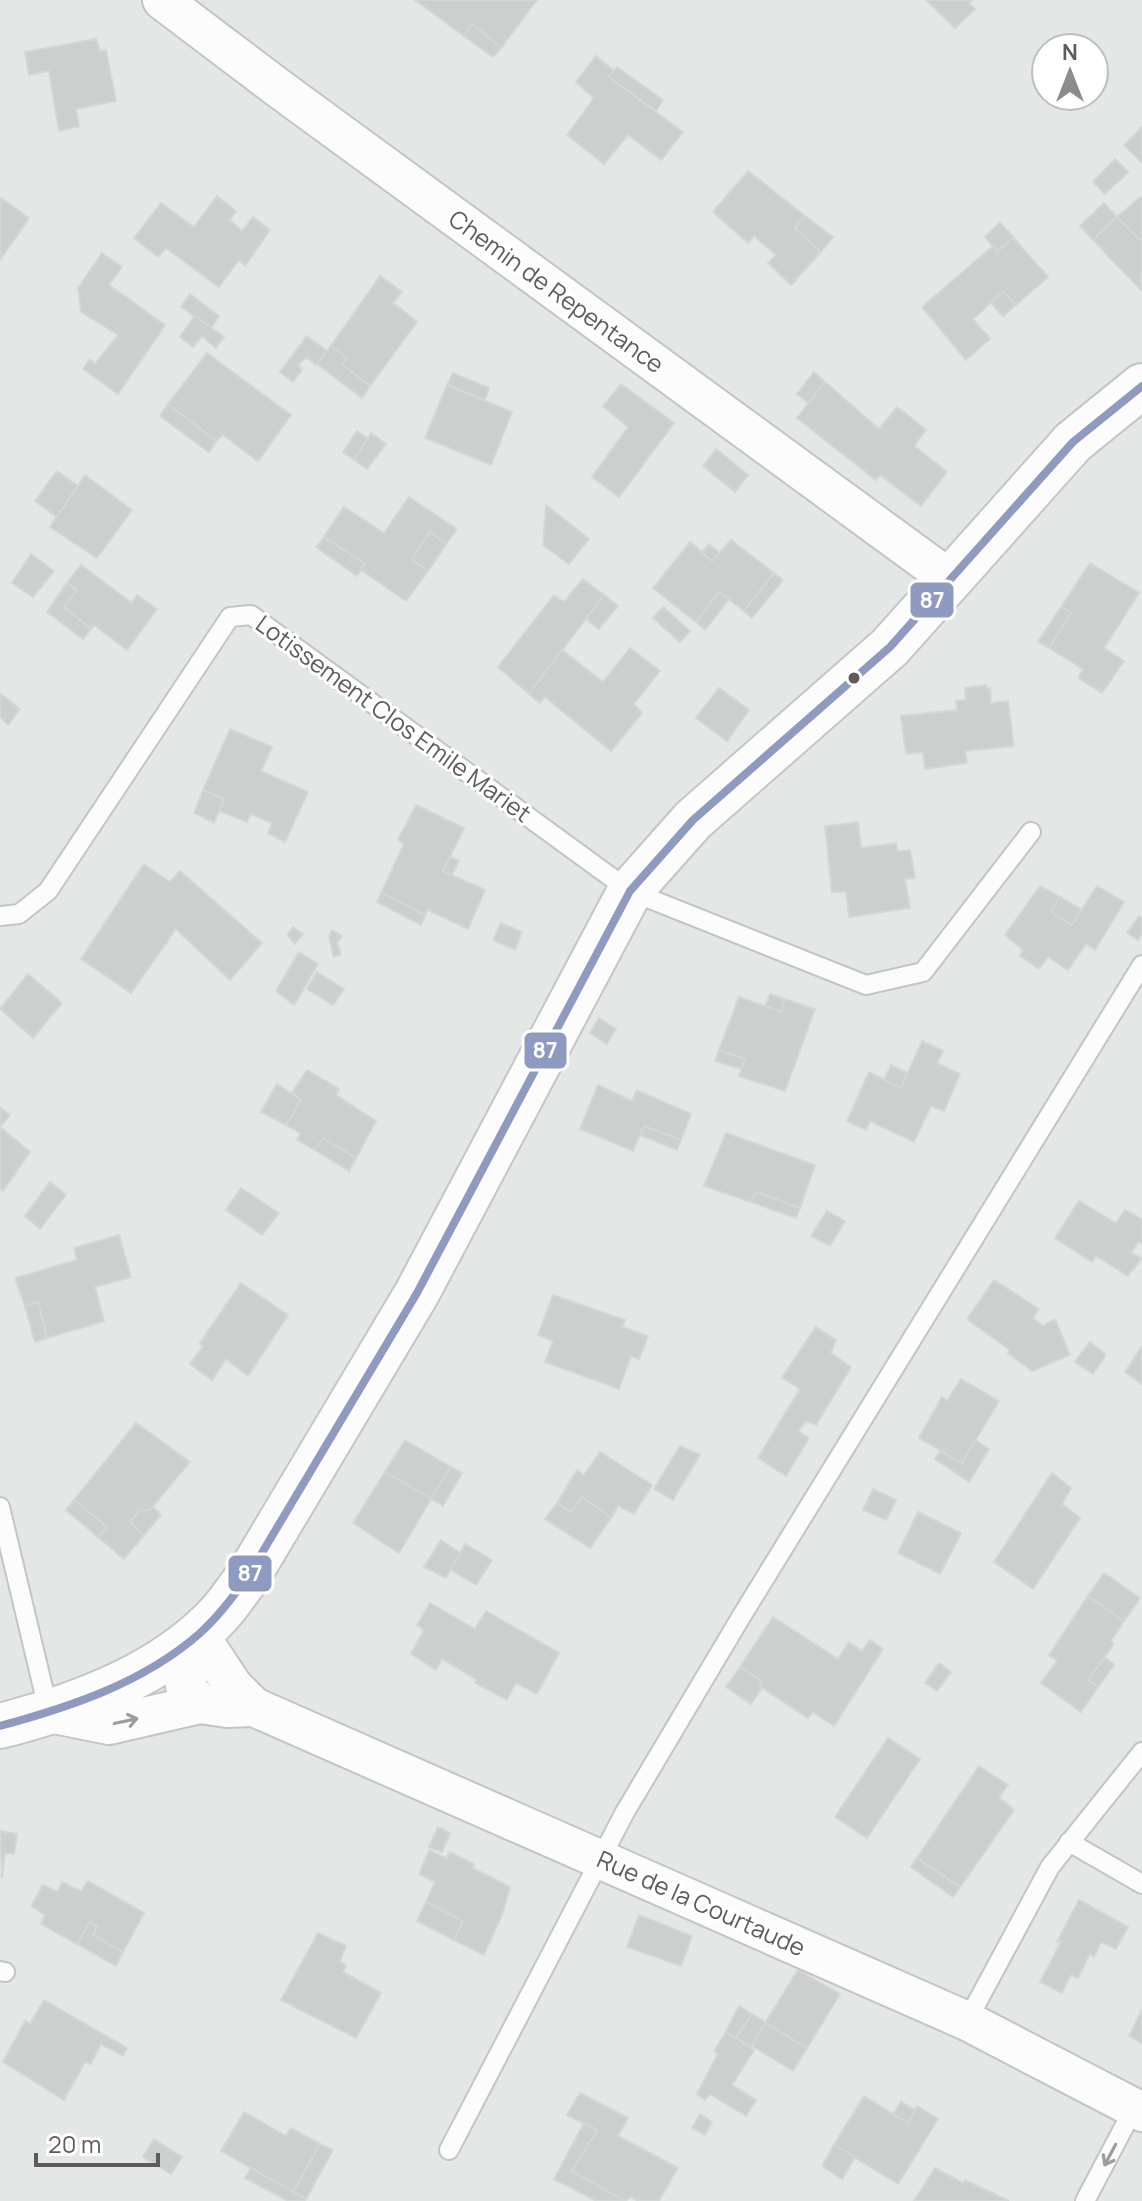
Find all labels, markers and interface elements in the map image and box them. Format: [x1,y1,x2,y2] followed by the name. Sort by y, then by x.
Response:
[1030,32,1110,112] north arrow
[1062,37,1078,67] text: N
[443,202,671,380] street label: Chemin de Repentance
[909,581,955,619] line badge: 87
[919,585,945,615] text: 87
[250,607,538,829] street label: Lotissement Clos Emile Mariet
[846,670,862,686] unlabelled marker
[523,1031,568,1070] line badge: 87
[532,1035,558,1065] text: 87
[227,1554,273,1593] line badge: 87
[237,1558,263,1588] text: 87
[112,1713,138,1728] one-way arrow
[592,1842,811,1963] street label: Rue de la Courtaude
[36,2117,158,2167] scale bar
[48,2127,101,2160] text: 20 m
[1101,2142,1117,2166] one-way arrow

